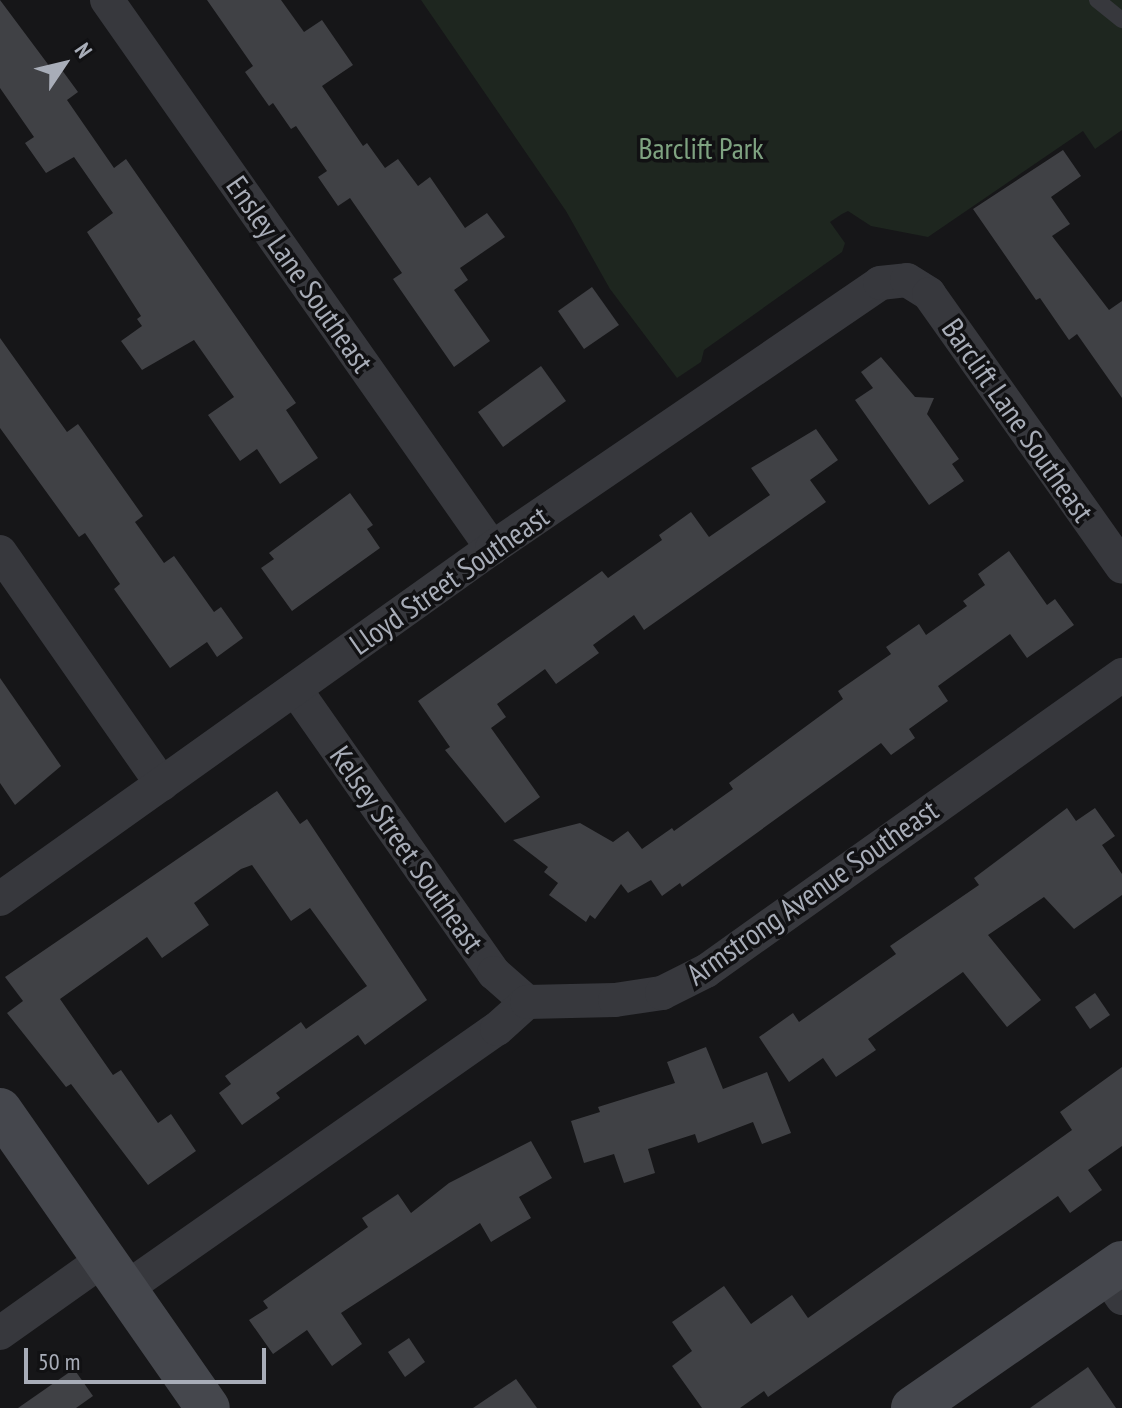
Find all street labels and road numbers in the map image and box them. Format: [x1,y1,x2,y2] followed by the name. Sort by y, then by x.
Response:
[219,169,381,379] street label: Ensley Lane Southeast
[935,312,1101,528] street label: Barclift Lane Southeast
[343,498,555,662] street label: Lloyd Street Southeast
[322,739,492,959] street label: Kelsey Street Southeast
[679,791,945,993] street label: Armstrong Avenue Southeast

